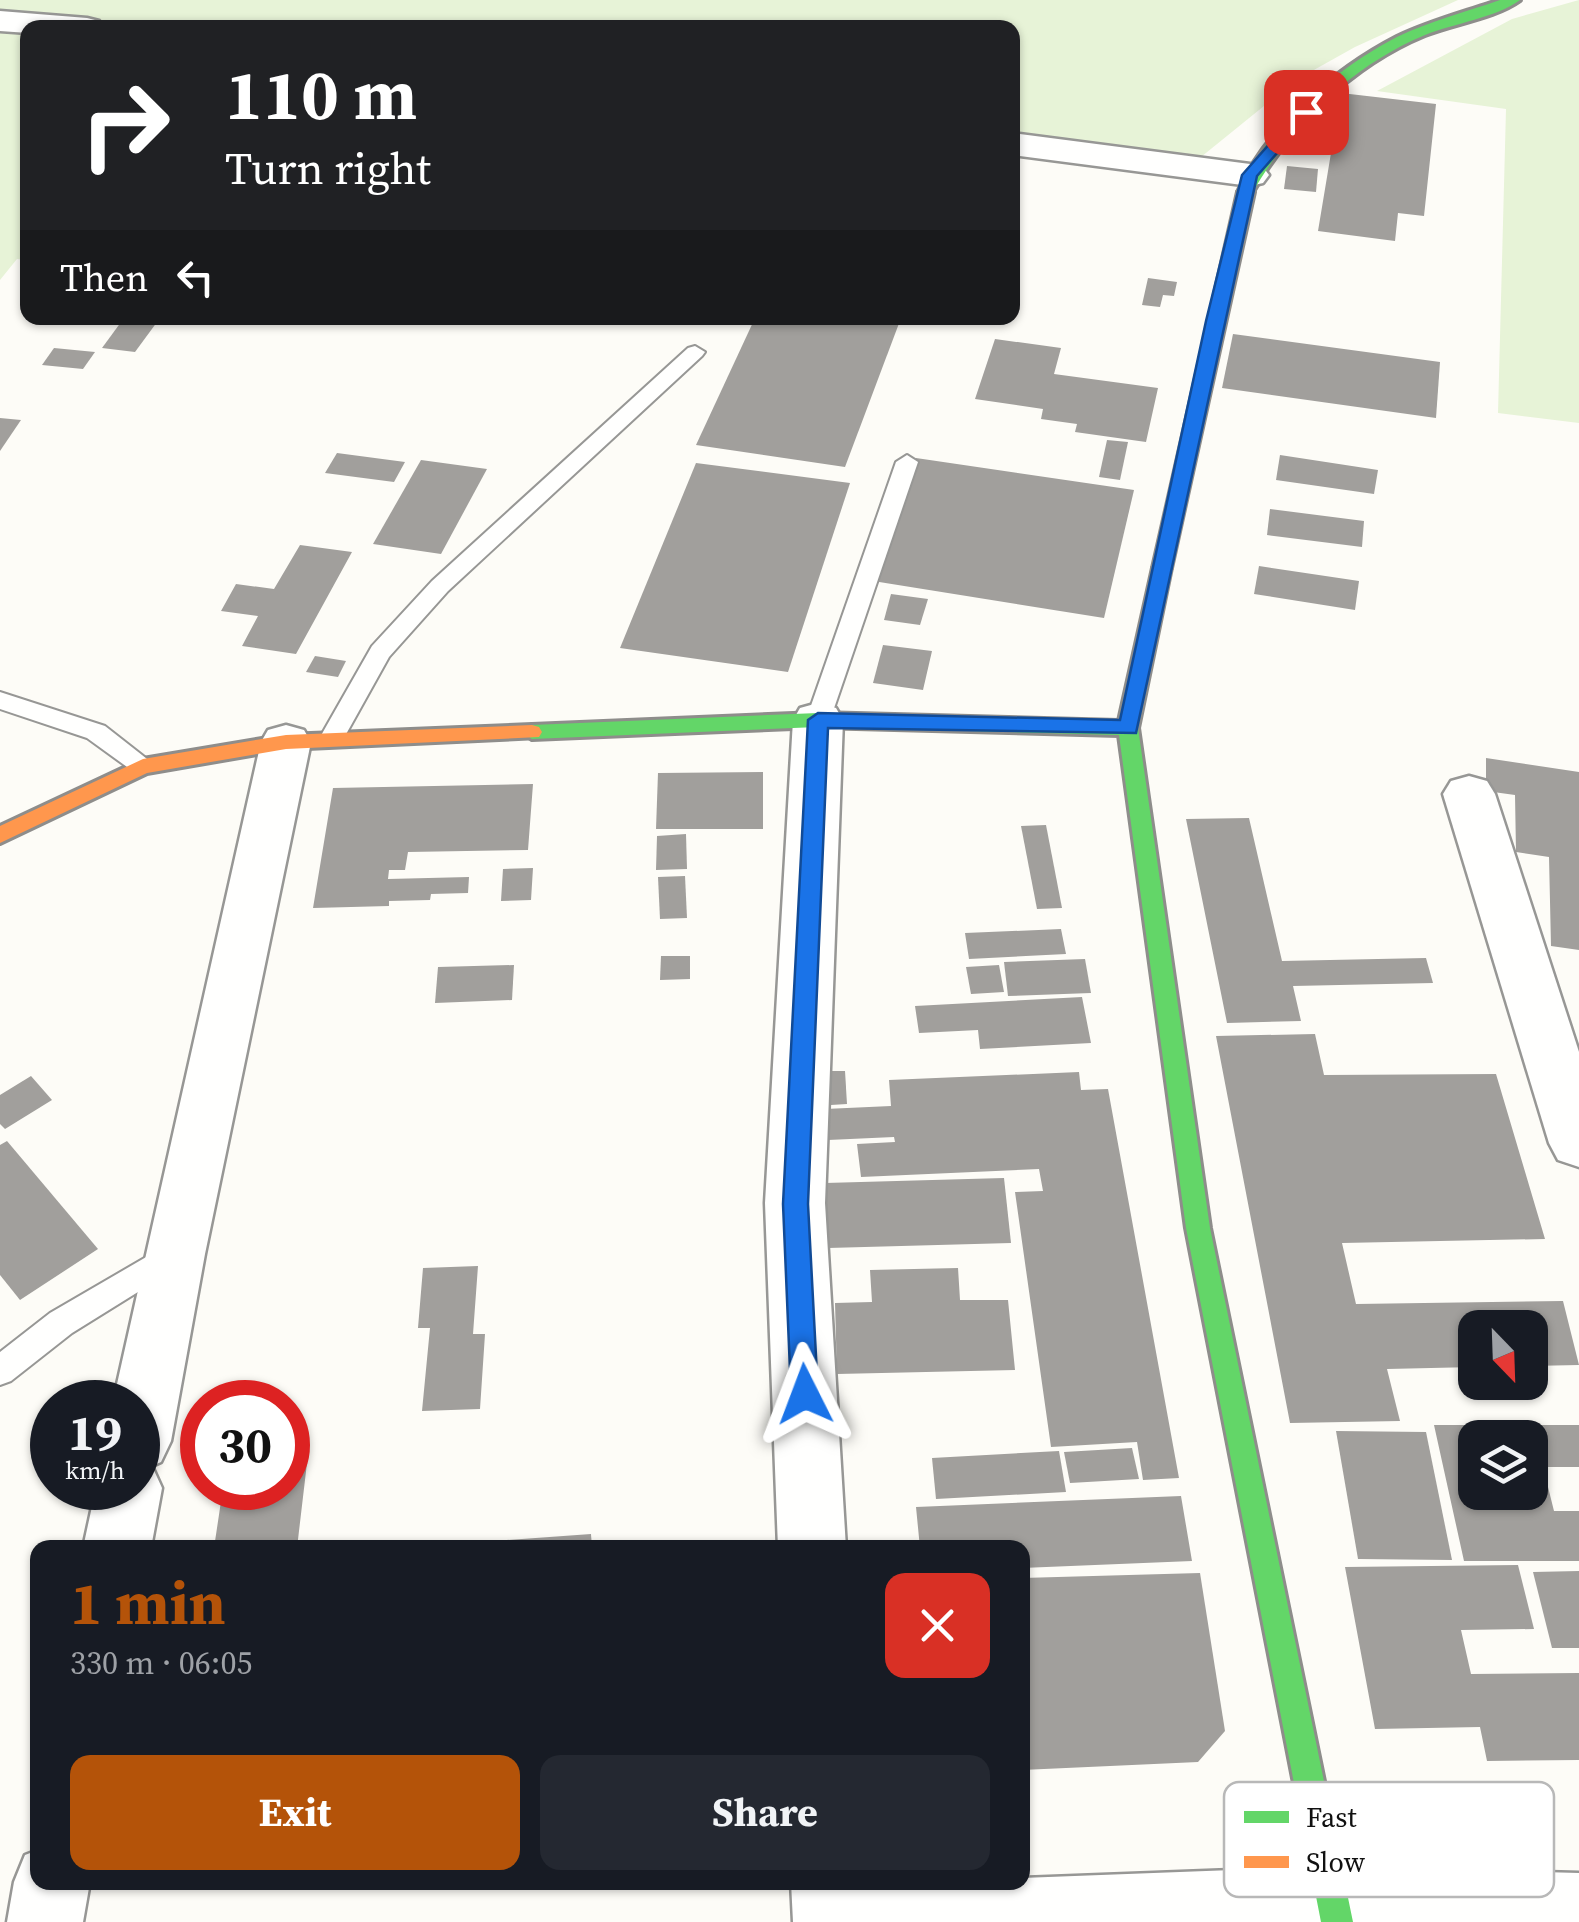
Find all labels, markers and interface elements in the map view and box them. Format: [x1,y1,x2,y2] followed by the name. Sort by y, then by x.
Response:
[225,46,417,142] text: 110 m
[60,60,190,190] icon: right
[1264,70,1349,155] pin
[1279,85,1334,140] icon: arrive
[225,137,431,199] text: Turn right
[168,250,223,305] icon: left
[60,252,148,304] text: Then
[1458,1310,1548,1400] north arrow
[1458,1310,1548,1510] map controls
[753,1342,857,1446] position arrow
[180,1380,310,1510] speed limit sign: 30
[68,1398,122,1467] text: 19
[1458,1420,1548,1510] button: layers
[65,1453,125,1487] text: km/h
[70,1562,226,1644] text: 1 min
[885,1573,990,1678] button: close
[70,1641,252,1685] text: 330 m · 06:05
[70,1755,520,1870] button: Exit
[540,1755,990,1870] button: Share
[1224,1782,1554,1897] legend
[1306,1798,1357,1836] text: Fast
[1306,1843,1366,1881] text: Slow

